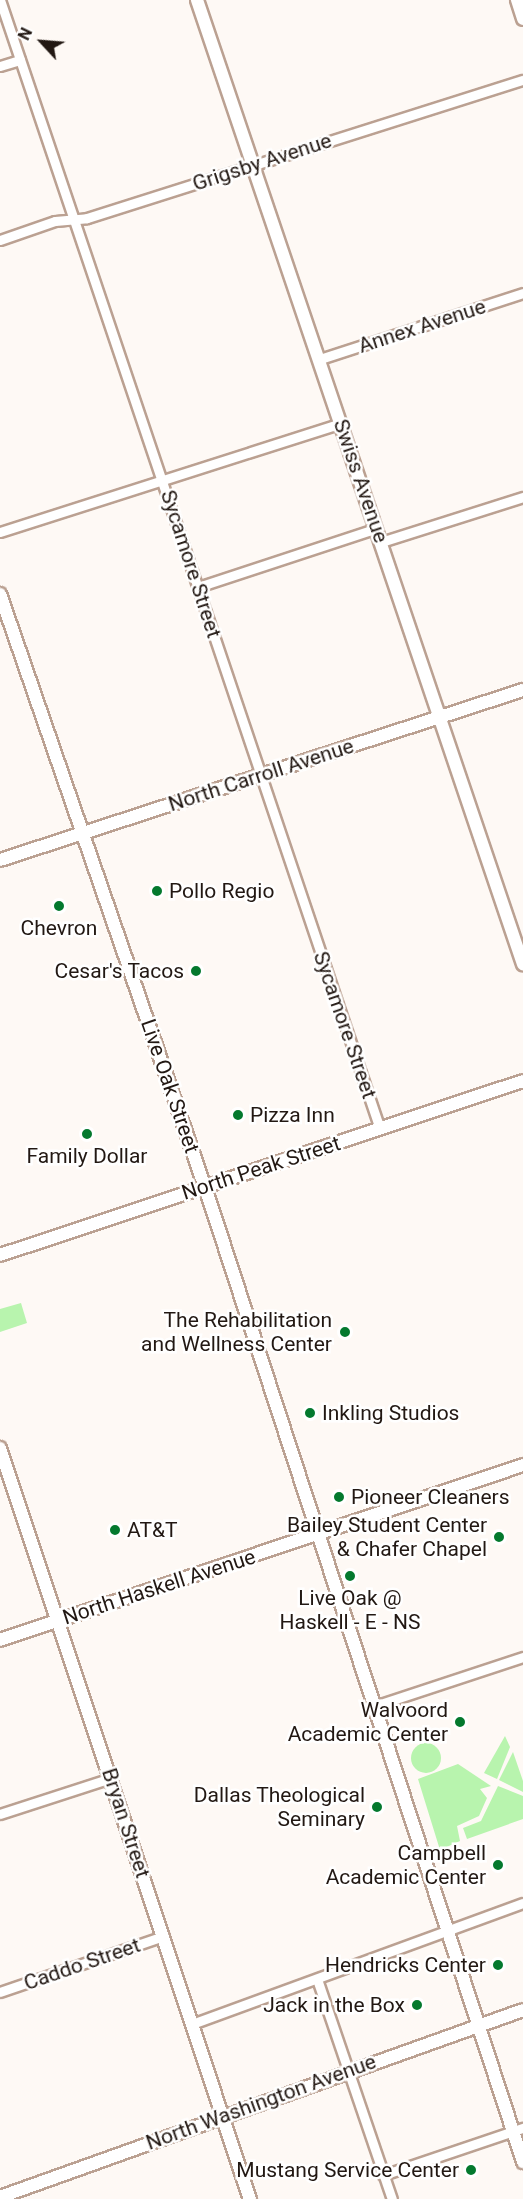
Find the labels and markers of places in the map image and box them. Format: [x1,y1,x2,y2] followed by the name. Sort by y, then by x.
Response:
[169,878,274,904] place label: Pollo Regio
[150,884,164,898] marker: Pollo Regio
[52,899,66,913] marker: Chevron
[21,915,97,941] place label: Chevron
[54,958,184,984] place label: Cesar's Tacos
[189,964,203,978] marker: Cesar's Tacos
[250,1102,335,1128] place label: Pizza Inn
[231,1108,245,1122] marker: Pizza Inn
[80,1127,94,1141] marker: Family Dollar
[27,1143,147,1169] place label: Family Dollar
[141,1307,332,1357] place label: The Rehabilitation and Wellness Center
[336,1323,354,1341] marker: The Rehabilitation and Wellness Center
[322,1400,459,1426] place label: Inkling Studios
[303,1406,317,1420] marker: Inkling Studios
[351,1484,510,1510] place label: Pioneer Cleaners
[332,1490,346,1504] marker: Pioneer Cleaners
[287,1512,487,1562] place label: Bailey Student Center & Chafer Chapel
[127,1517,178,1543] place label: AT&T
[108,1523,122,1537] marker: AT&T
[492,1530,506,1544] marker: Bailey Student Center & Chafer Chapel
[343,1569,357,1583] marker: Live Oak @ Haskell - E - NS
[280,1585,420,1635] place label: Live Oak @ Haskell - E - NS
[288,1697,448,1747] place label: Walvoord Academic Center
[453,1715,467,1729] marker: Walvoord Academic Center
[193,1782,365,1832] place label: Dallas Theological Seminary
[370,1800,384,1814] marker: Dallas Theological Seminary
[326,1840,486,1890] place label: Campbell Academic Center
[491,1858,505,1872] marker: Campbell Academic Center
[325,1952,486,1978] place label: Hendricks Center
[491,1958,505,1972] marker: Hendricks Center
[263,1992,405,2018] place label: Jack in the Box
[410,1998,424,2012] marker: Jack in the Box
[236,2157,459,2183] place label: Mustang Service Center
[464,2163,478,2177] marker: Mustang Service Center

